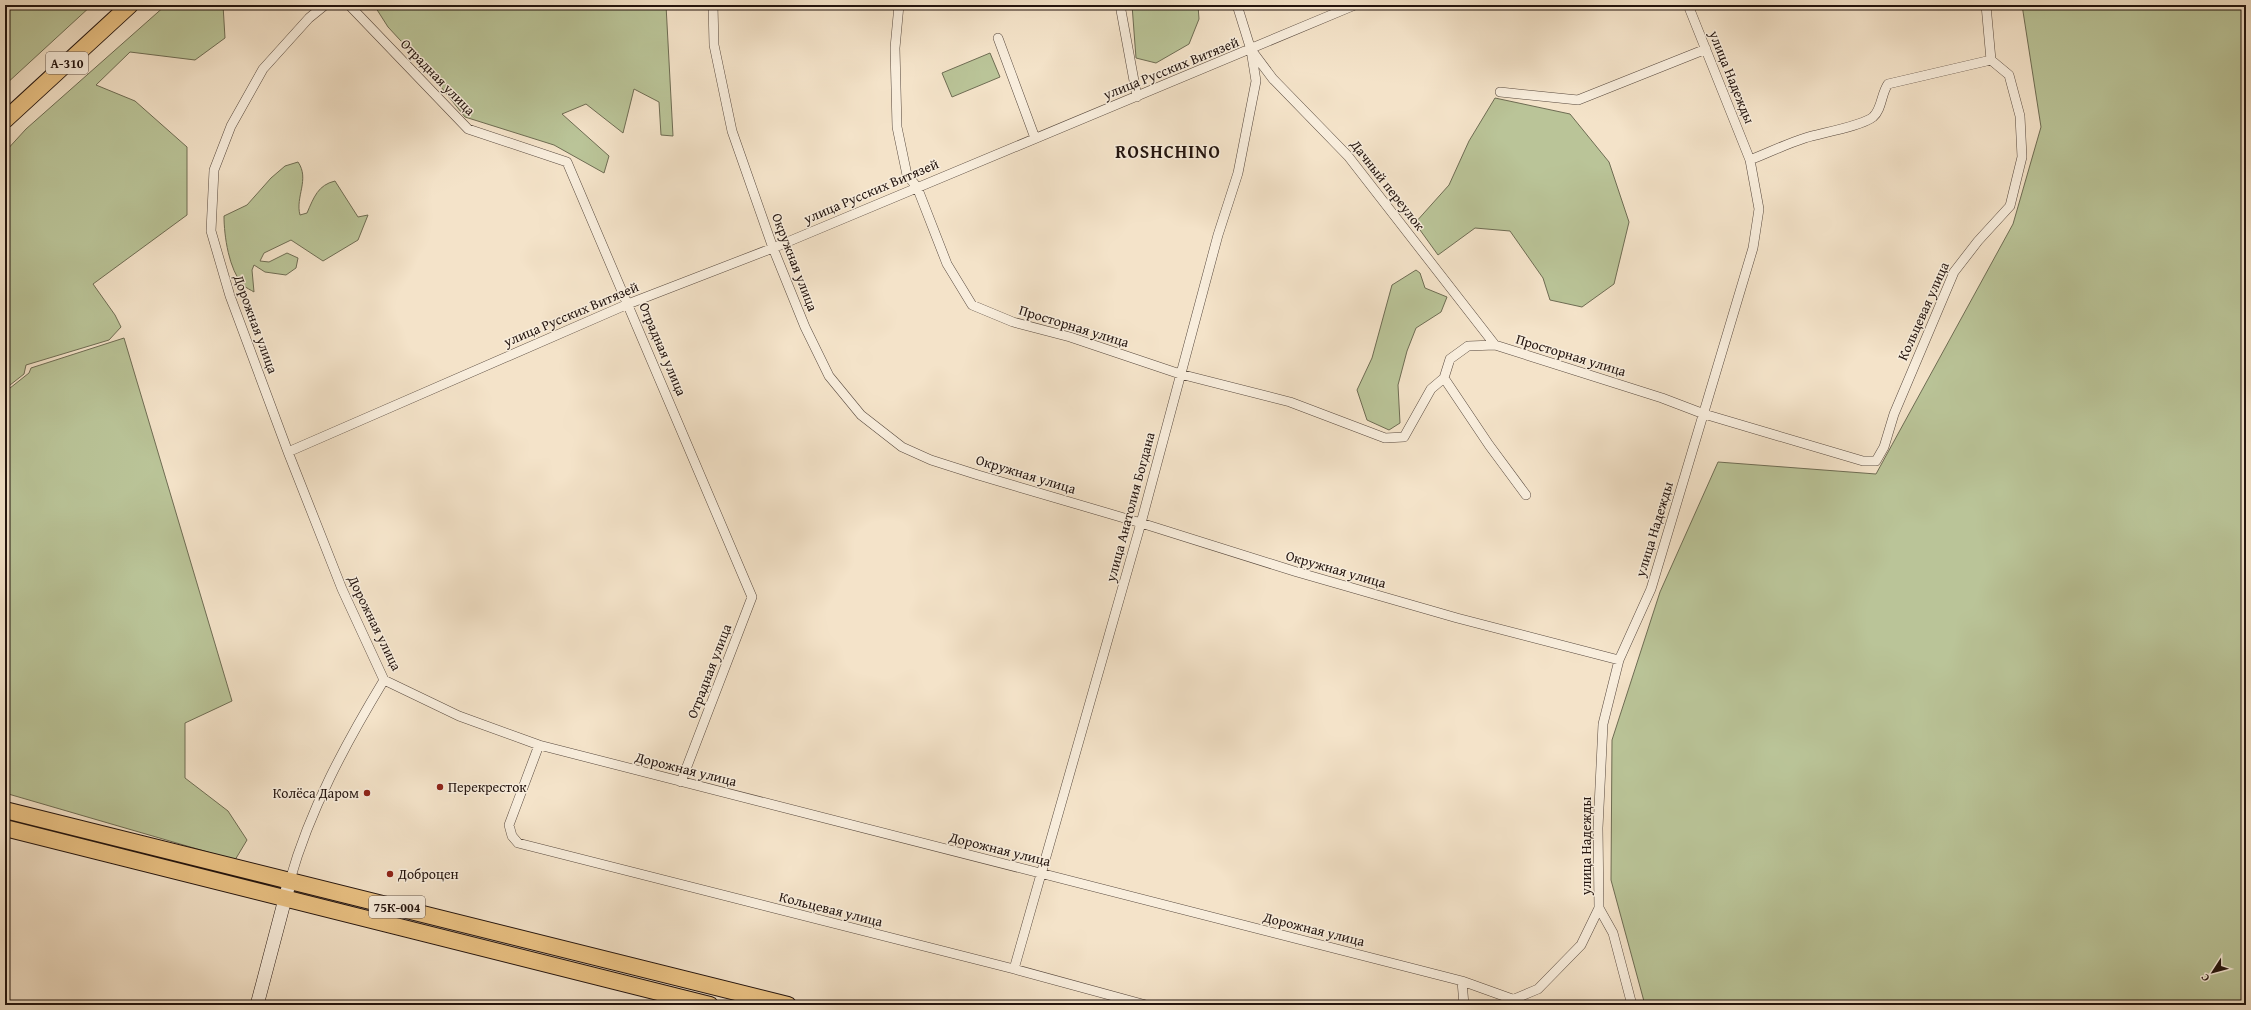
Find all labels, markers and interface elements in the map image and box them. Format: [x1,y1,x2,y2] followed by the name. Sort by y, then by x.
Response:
[1704,27,1760,127] street label: улица Надежды
[1099,32,1242,105] street label: улица Русских Витязей
[396,34,480,120] street label: Отрадная улица
[46,52,88,74] road number: А-310
[1346,135,1430,235] street label: Дачный переулок
[1115,138,1221,165] district label: ROSHCHINO
[799,153,942,229] street label: улица Русских Витязей
[767,210,823,314] street label: Окружная улица
[1892,258,1954,364] street label: Кольцевая улица
[229,271,283,376] street label: Дорожная улица
[499,276,642,352] street label: улица Русских Витязей
[634,299,692,399] street label: Отрадная улица
[1016,300,1132,352] street label: Просторная улица
[1513,329,1629,381] street label: Просторная улица
[1100,430,1160,585] street label: улица Анатолия Богдана
[974,449,1079,499] street label: Окружная улица
[1630,479,1678,580] street label: улица Надежды
[1283,545,1389,593] street label: Окружная улица
[343,571,407,674] street label: Дорожная улица
[682,621,736,721] street label: Отрадная улица
[632,746,739,791] street label: Дорожная улица
[448,777,527,797] place label: Перекресток
[435,782,445,792] marker: Перекресток
[273,783,359,803] place label: Колёса Даром
[362,788,372,798] marker: Колёса Даром
[1576,796,1596,896] street label: улица Надежды
[946,826,1053,871] street label: Дорожная улица
[397,864,459,884] place label: Доброцен
[385,869,395,879] marker: Доброцен
[777,886,885,932] street label: Кольцевая улица
[369,896,425,918] road number: 75К-004
[1260,906,1367,951] street label: Дорожная улица
[2193,952,2233,992] north arrow
[2197,971,2213,985] text: С

